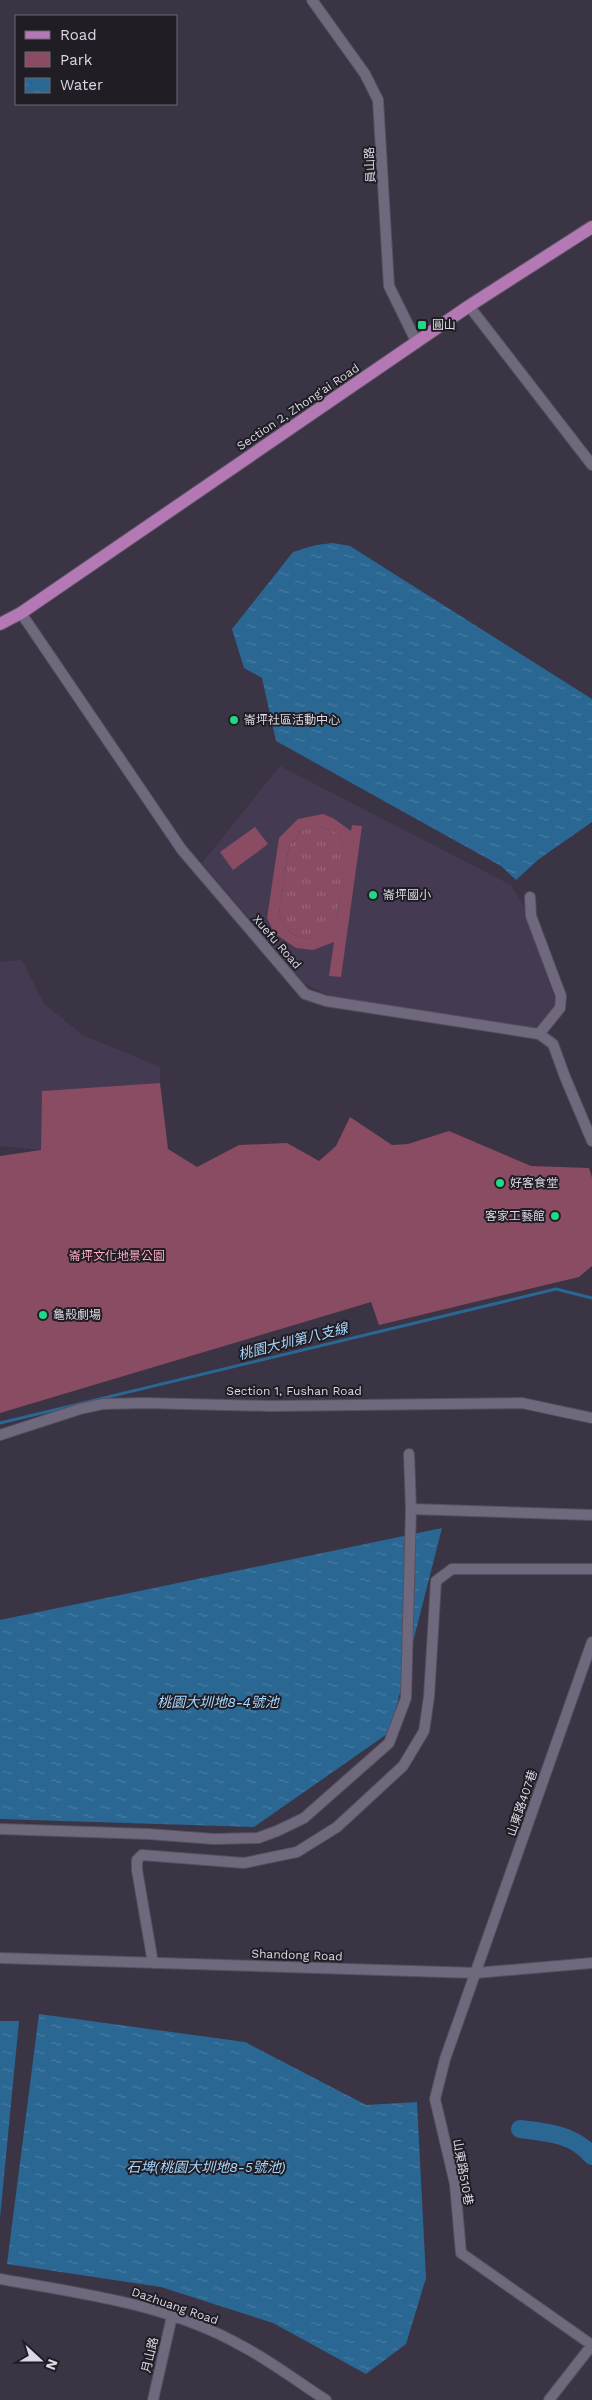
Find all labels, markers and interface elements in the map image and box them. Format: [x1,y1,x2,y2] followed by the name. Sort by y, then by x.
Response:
[15,15,178,105] legend
[60,26,97,44] text: Road
[60,51,93,69] text: Park
[60,76,103,94] text: Water
[362,147,378,183] street label: 員山路
[432,318,456,332] place label: 圓山
[416,319,428,331] marker: 圓山
[234,361,362,453] street label: Section 2, Zhong'ai Road
[244,713,340,727] place label: 崙坪社區活動中心
[228,714,240,726] marker: 崙坪社區活動中心
[383,888,431,902] place label: 崙坪國小
[367,889,379,901] marker: 崙坪國小
[250,912,304,972] street label: Xuefu Road
[510,1176,558,1190] place label: 好客食堂
[494,1177,506,1189] marker: 好客食堂
[485,1209,545,1223] place label: 客家工藝館
[549,1210,561,1222] marker: 客家工藝館
[69,1249,165,1263] park label: 崙坪文化地景公園
[53,1308,101,1322] place label: 龜殼劇場
[37,1309,49,1321] marker: 龜殼劇場
[237,1319,351,1362] water label: 桃園大圳第八支線
[226,1384,362,1398] street label: Section 1, Fushan Road
[157,1694,281,1710] water label: 桃園大圳地8-4號池
[504,1768,540,1838] street label: 山東路407巷
[251,1946,343,1964] street label: Shandong Road
[450,2138,476,2206] street label: 山東路510巷
[126,2159,286,2175] water label: 石埤(桃園大圳地8-5號池)
[130,2285,220,2327] street label: Dazhuang Road
[15,2335,65,2385] north arrow
[139,2336,161,2374] street label: 月山路
[43,2357,61,2372] text: N

